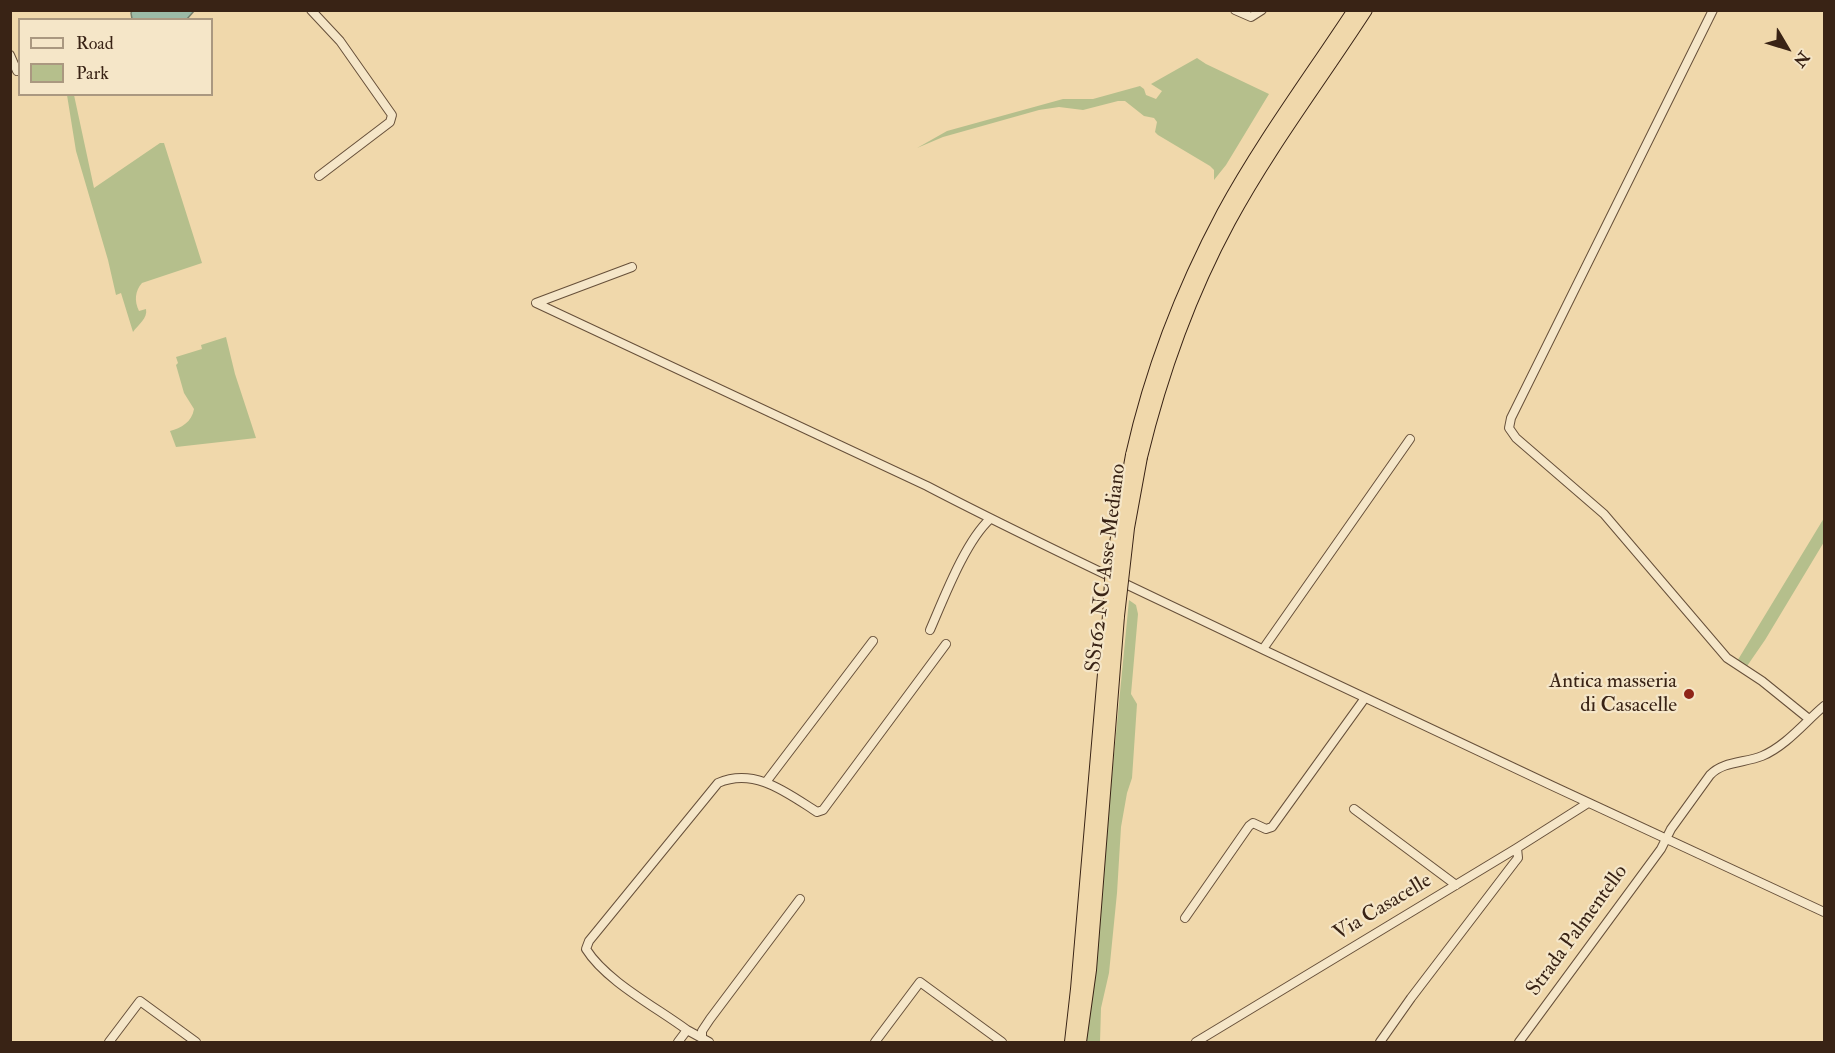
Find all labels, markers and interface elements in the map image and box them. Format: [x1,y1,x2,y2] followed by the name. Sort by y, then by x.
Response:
[18,18,213,96] legend
[1757,18,1817,78] north arrow
[76,32,114,55] text: Road
[1789,47,1813,71] text: N
[76,62,109,85] text: Park
[1082,462,1132,674] street label: SS162 NC Asse Mediano
[1549,669,1677,719] place label: Antica masseria di Casacelle
[1682,687,1696,701] marker: Antica masseria di Casacelle
[1522,860,1634,1002] street label: Strada Palmentello
[1329,869,1437,947] street label: Via Casacelle

